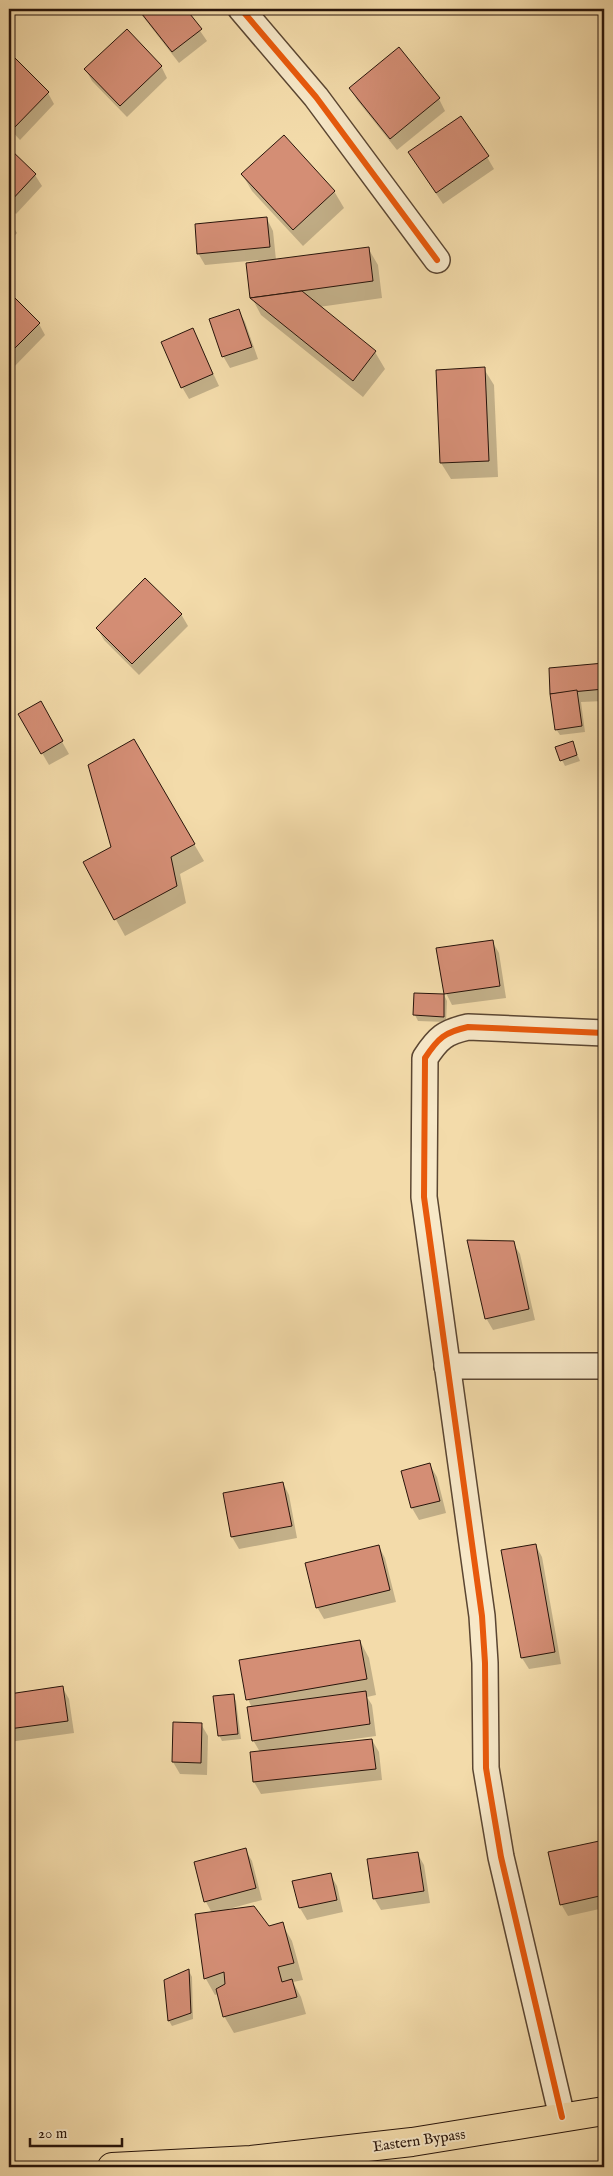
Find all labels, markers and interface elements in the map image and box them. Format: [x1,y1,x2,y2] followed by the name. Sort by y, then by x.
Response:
[30,2116,122,2148] scale bar
[38,2124,68,2143] text: 20 m
[371,2125,467,2156] street label: Eastern Bypass

